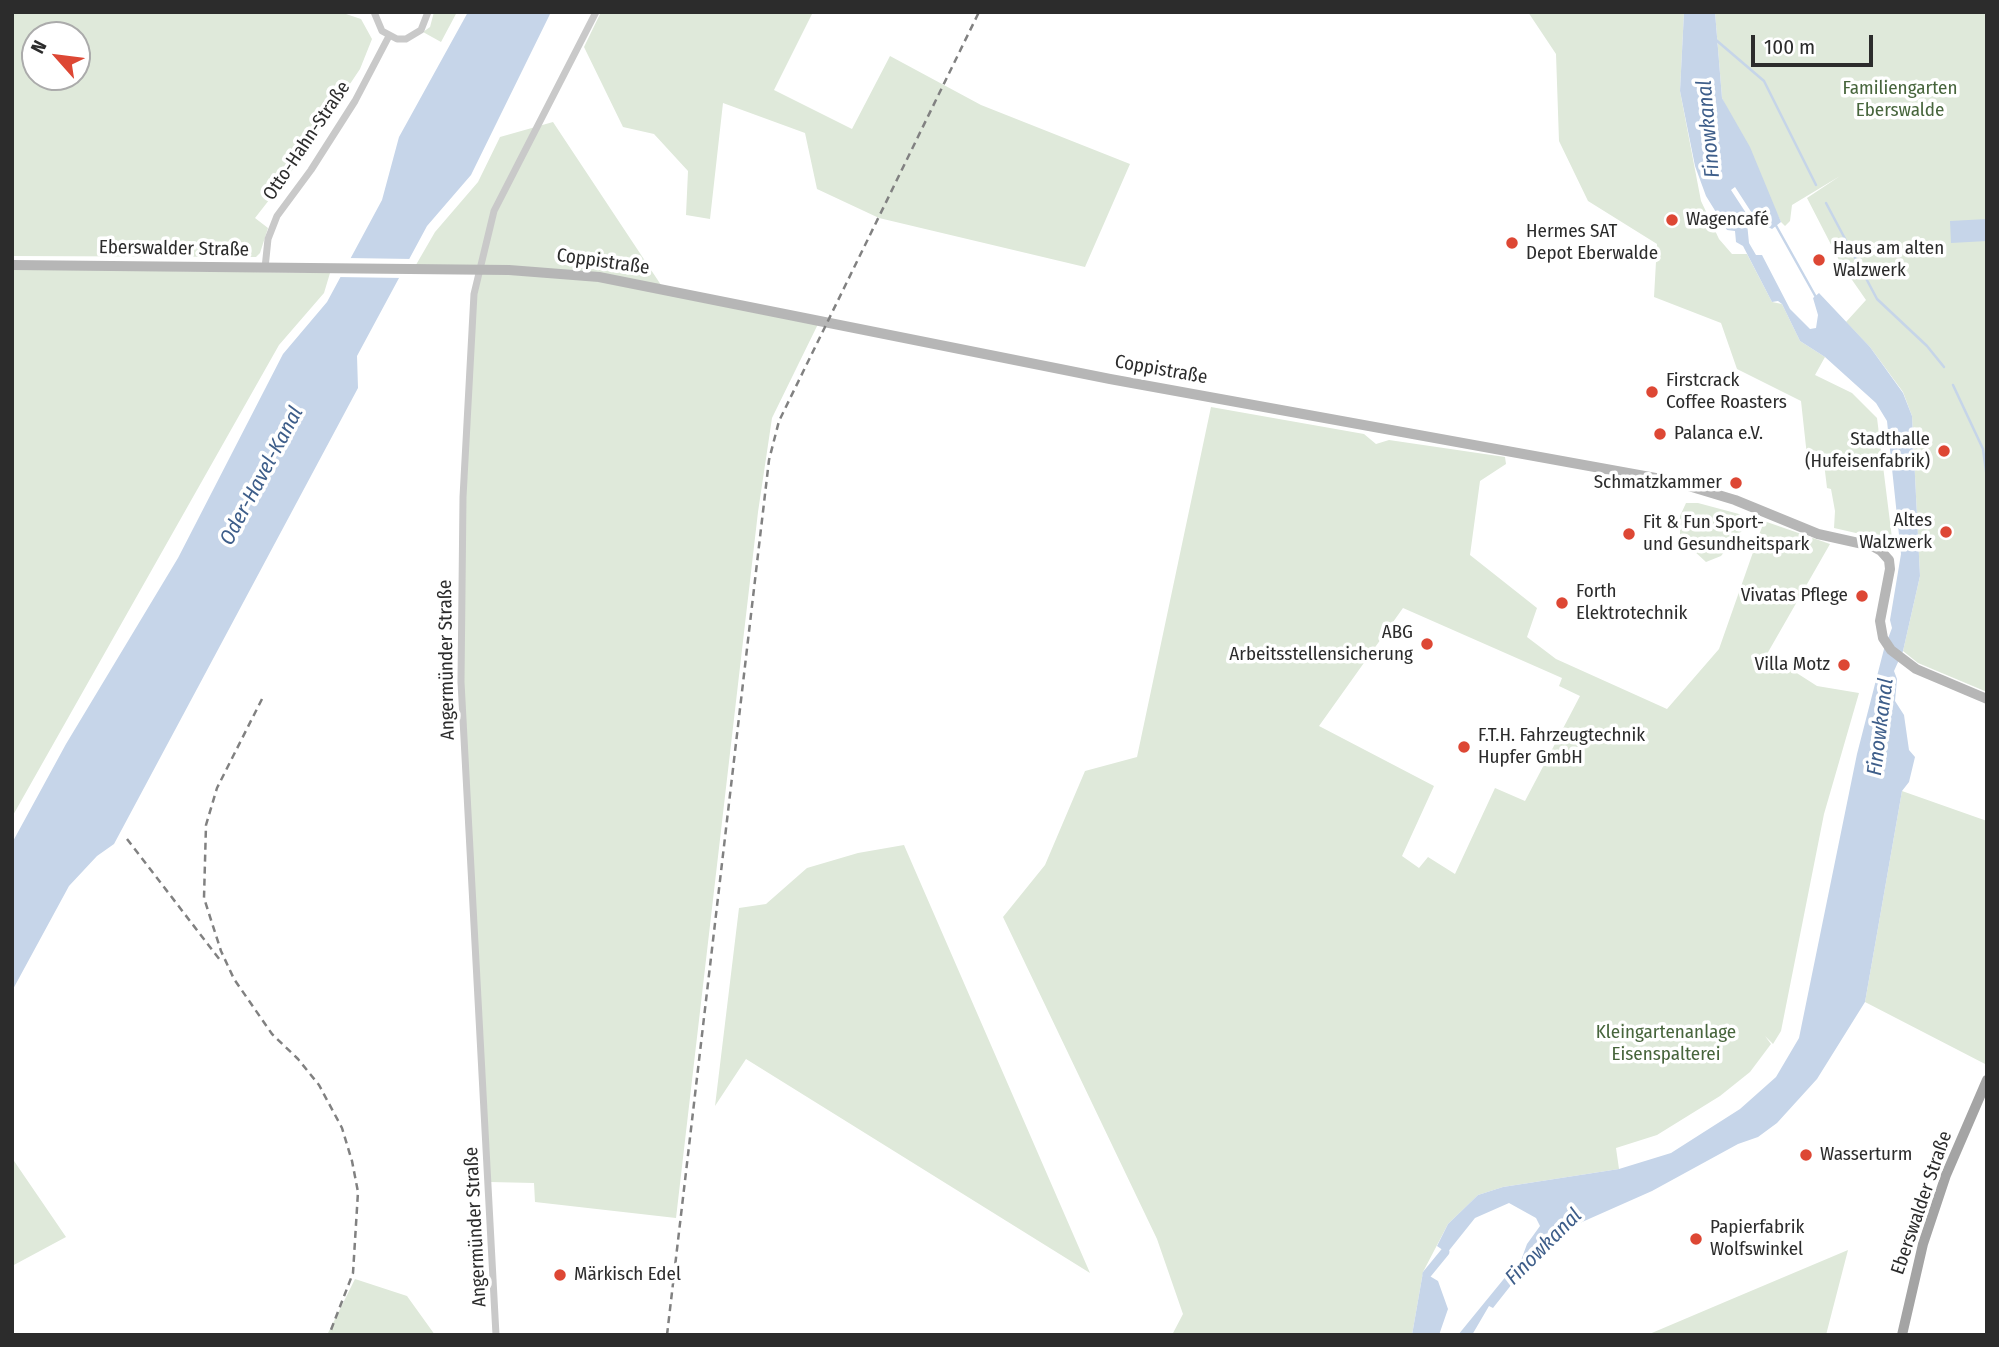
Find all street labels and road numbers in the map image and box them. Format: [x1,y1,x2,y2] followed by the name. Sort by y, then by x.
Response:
[259,77,355,205] street label: Otto-Hahn-Straße
[99,236,249,262] street label: Eberswalder Straße
[555,244,651,280] street label: Coppistraße
[1113,351,1209,389] street label: Coppistraße
[434,580,460,740] street label: Angermünder Straße
[1887,1128,1957,1278] street label: Eberswalder Straße
[460,1146,492,1308] street label: Angermünder Straße

